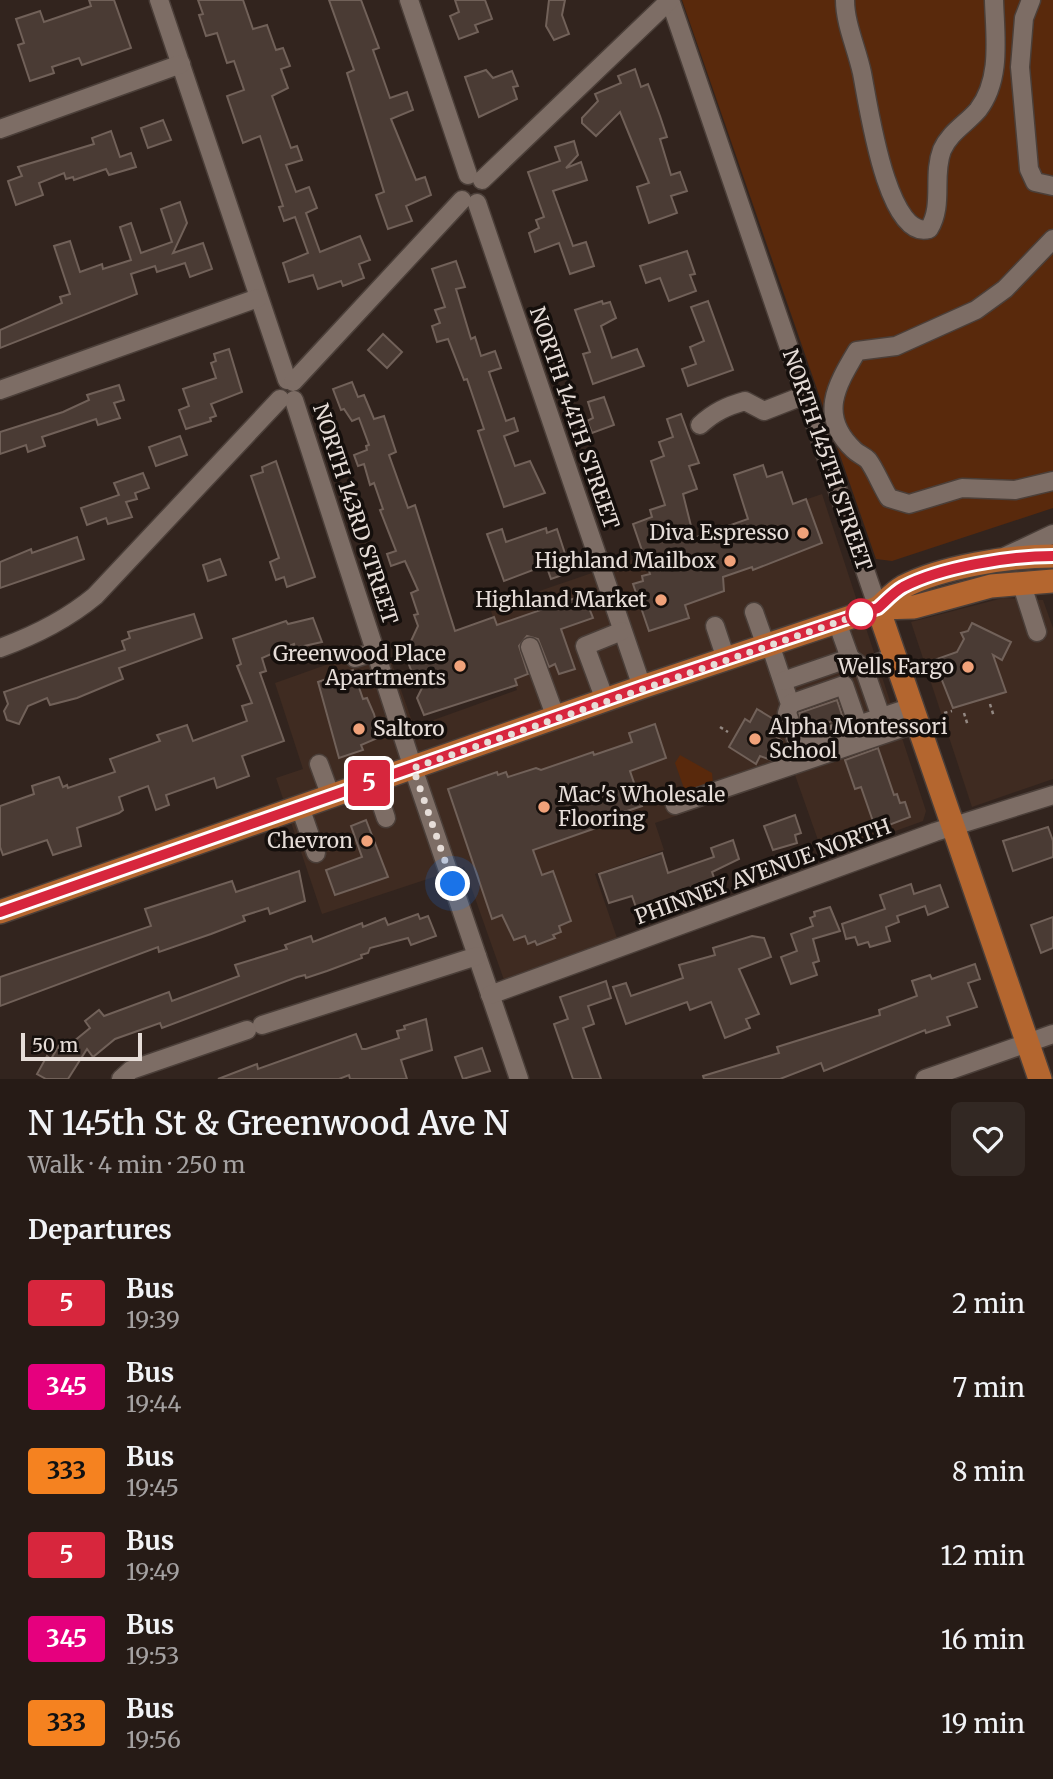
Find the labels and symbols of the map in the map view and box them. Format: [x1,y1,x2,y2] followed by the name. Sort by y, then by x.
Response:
[524,303,625,533] street label: NORTH 144TH STREET
[777,346,878,574] street label: NORTH 145TH STREET
[307,400,404,628] street label: NORTH 143RD STREET
[649,519,789,546] place label: Diva Espresso
[795,525,811,541] marker: Diva Espresso
[534,547,717,574] place label: Highland Mailbox
[722,553,738,569] marker: Highland Mailbox
[475,586,647,613] place label: Highland Market
[653,592,669,608] marker: Highland Market
[846,599,876,629] unlabelled marker
[273,640,446,691] place label: Greenwood Place Apartments
[837,653,954,680] place label: Wells Fargo
[452,658,468,674] marker: Greenwood Place Apartments
[960,659,976,675] marker: Wells Fargo
[768,713,948,764] place label: Alpha Montessori School
[373,715,445,742] place label: Saltoro
[351,721,367,737] marker: Saltoro
[747,731,763,747] marker: Alpha Montessori School
[346,760,392,806] line badge: 5
[558,781,725,832] place label: Mac's Wholesale Flooring
[536,799,552,815] marker: Mac's Wholesale Flooring
[631,813,895,930] street label: PHINNEY AVENUE NORTH
[267,827,353,854] place label: Chevron
[359,833,375,849] marker: Chevron
[435,866,470,901] your location
[21,1030,142,1062] scale bar

